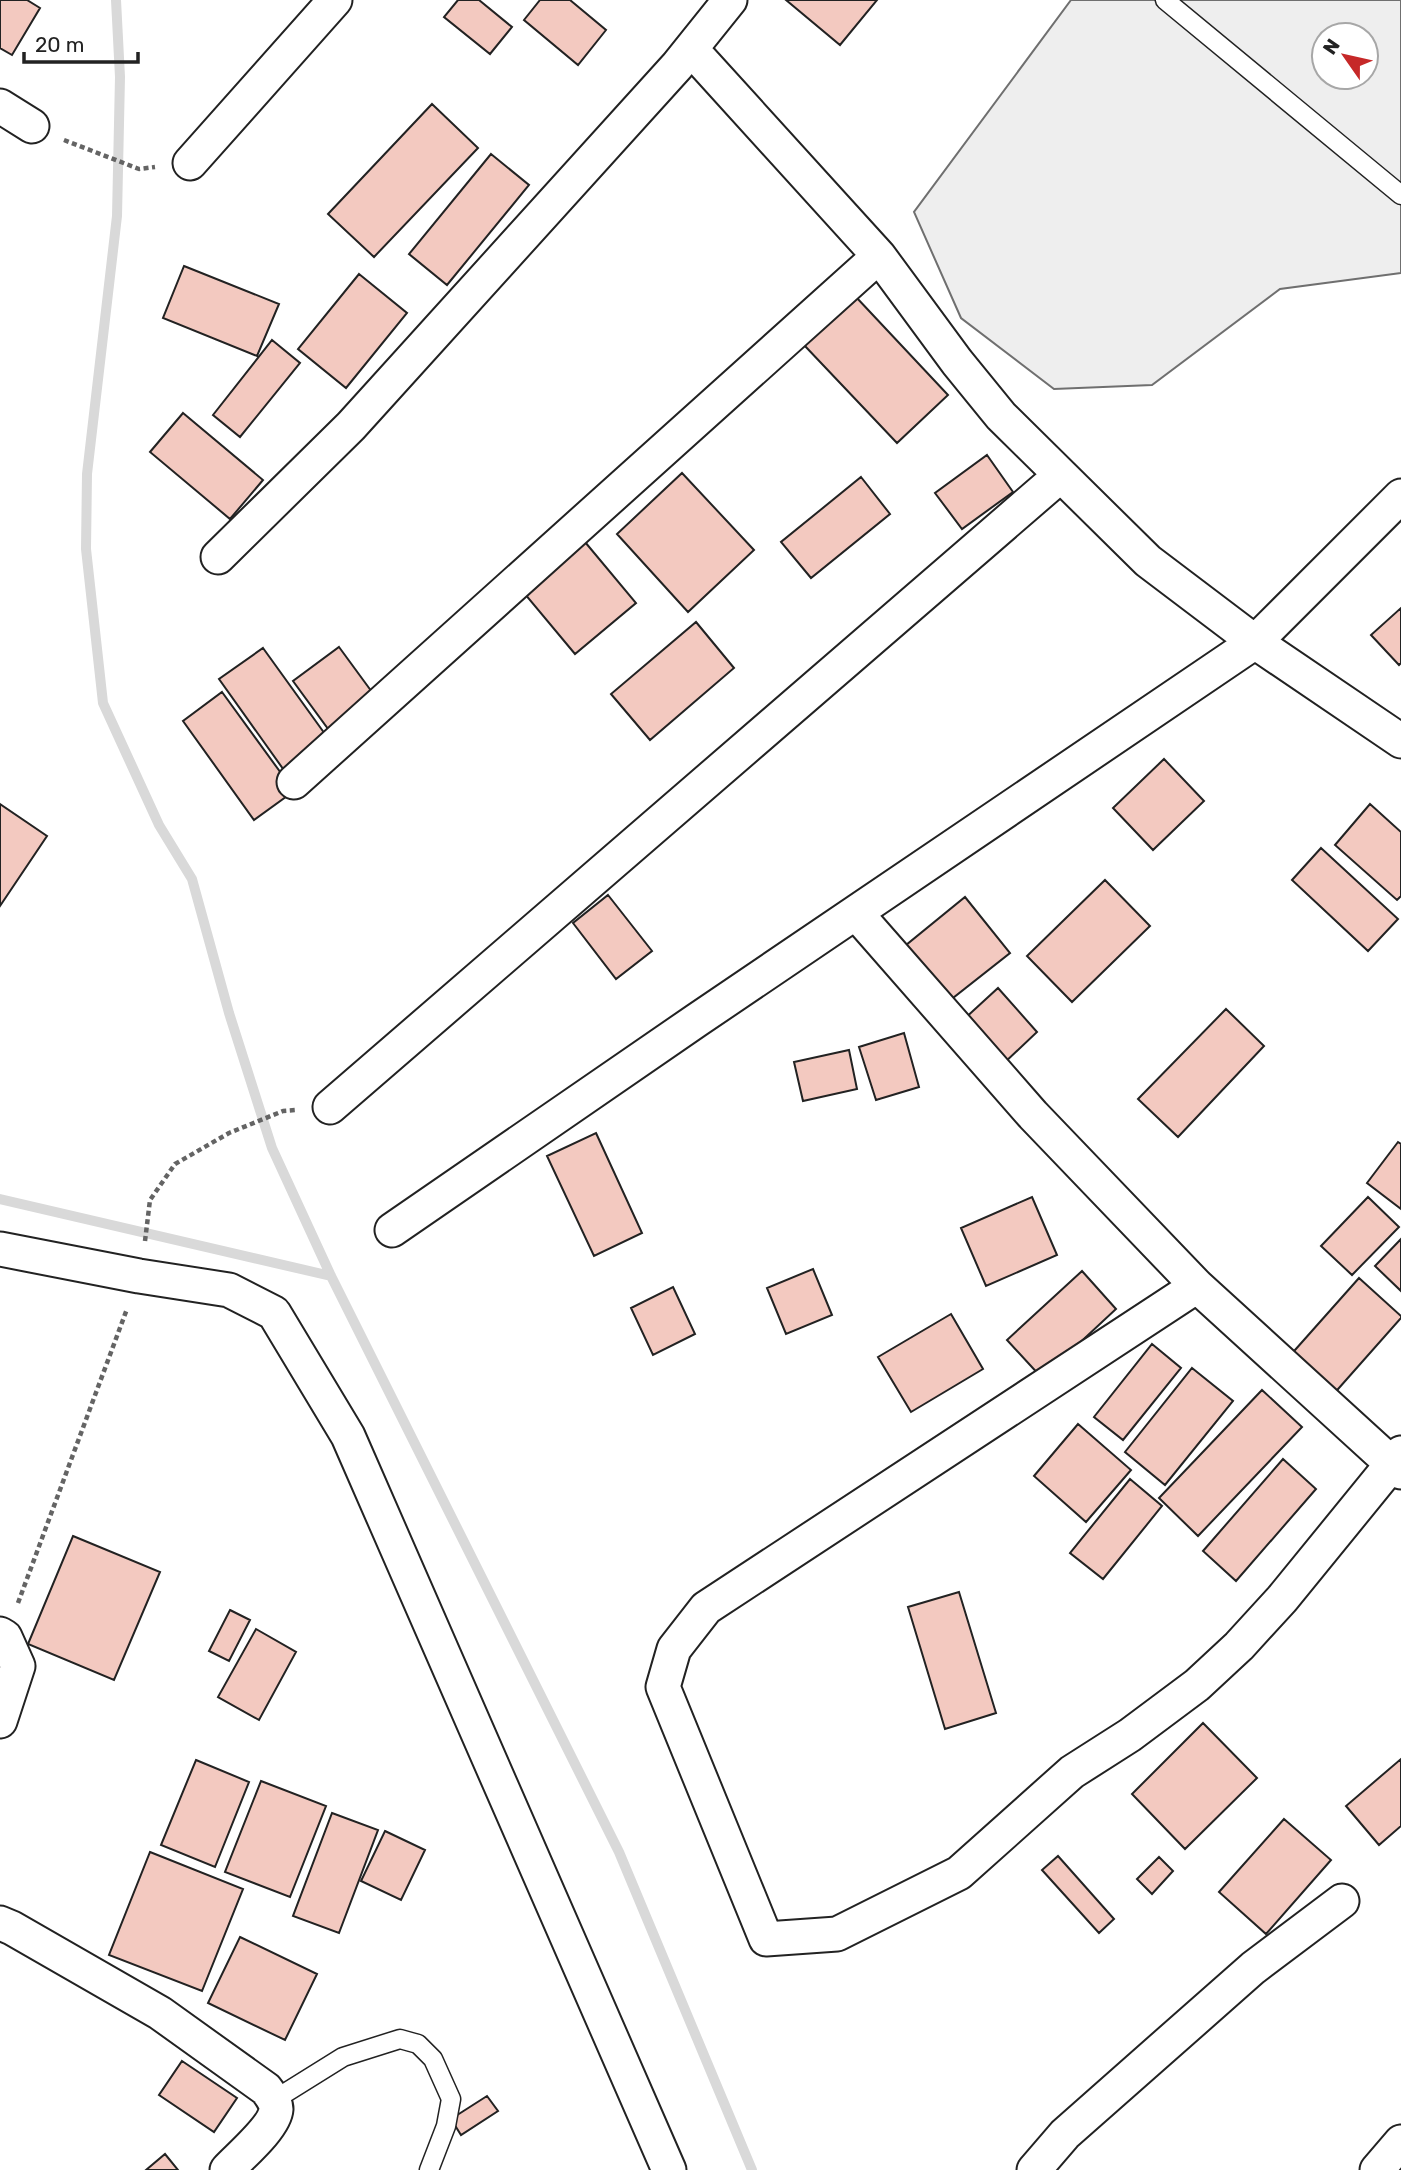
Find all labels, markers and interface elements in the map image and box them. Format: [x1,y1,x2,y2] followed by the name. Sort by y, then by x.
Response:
[24,21,138,65] scale bar
[1310,21,1380,91] north arrow
[35,32,84,57] text: 20 m
[1318,35,1345,59] text: N

